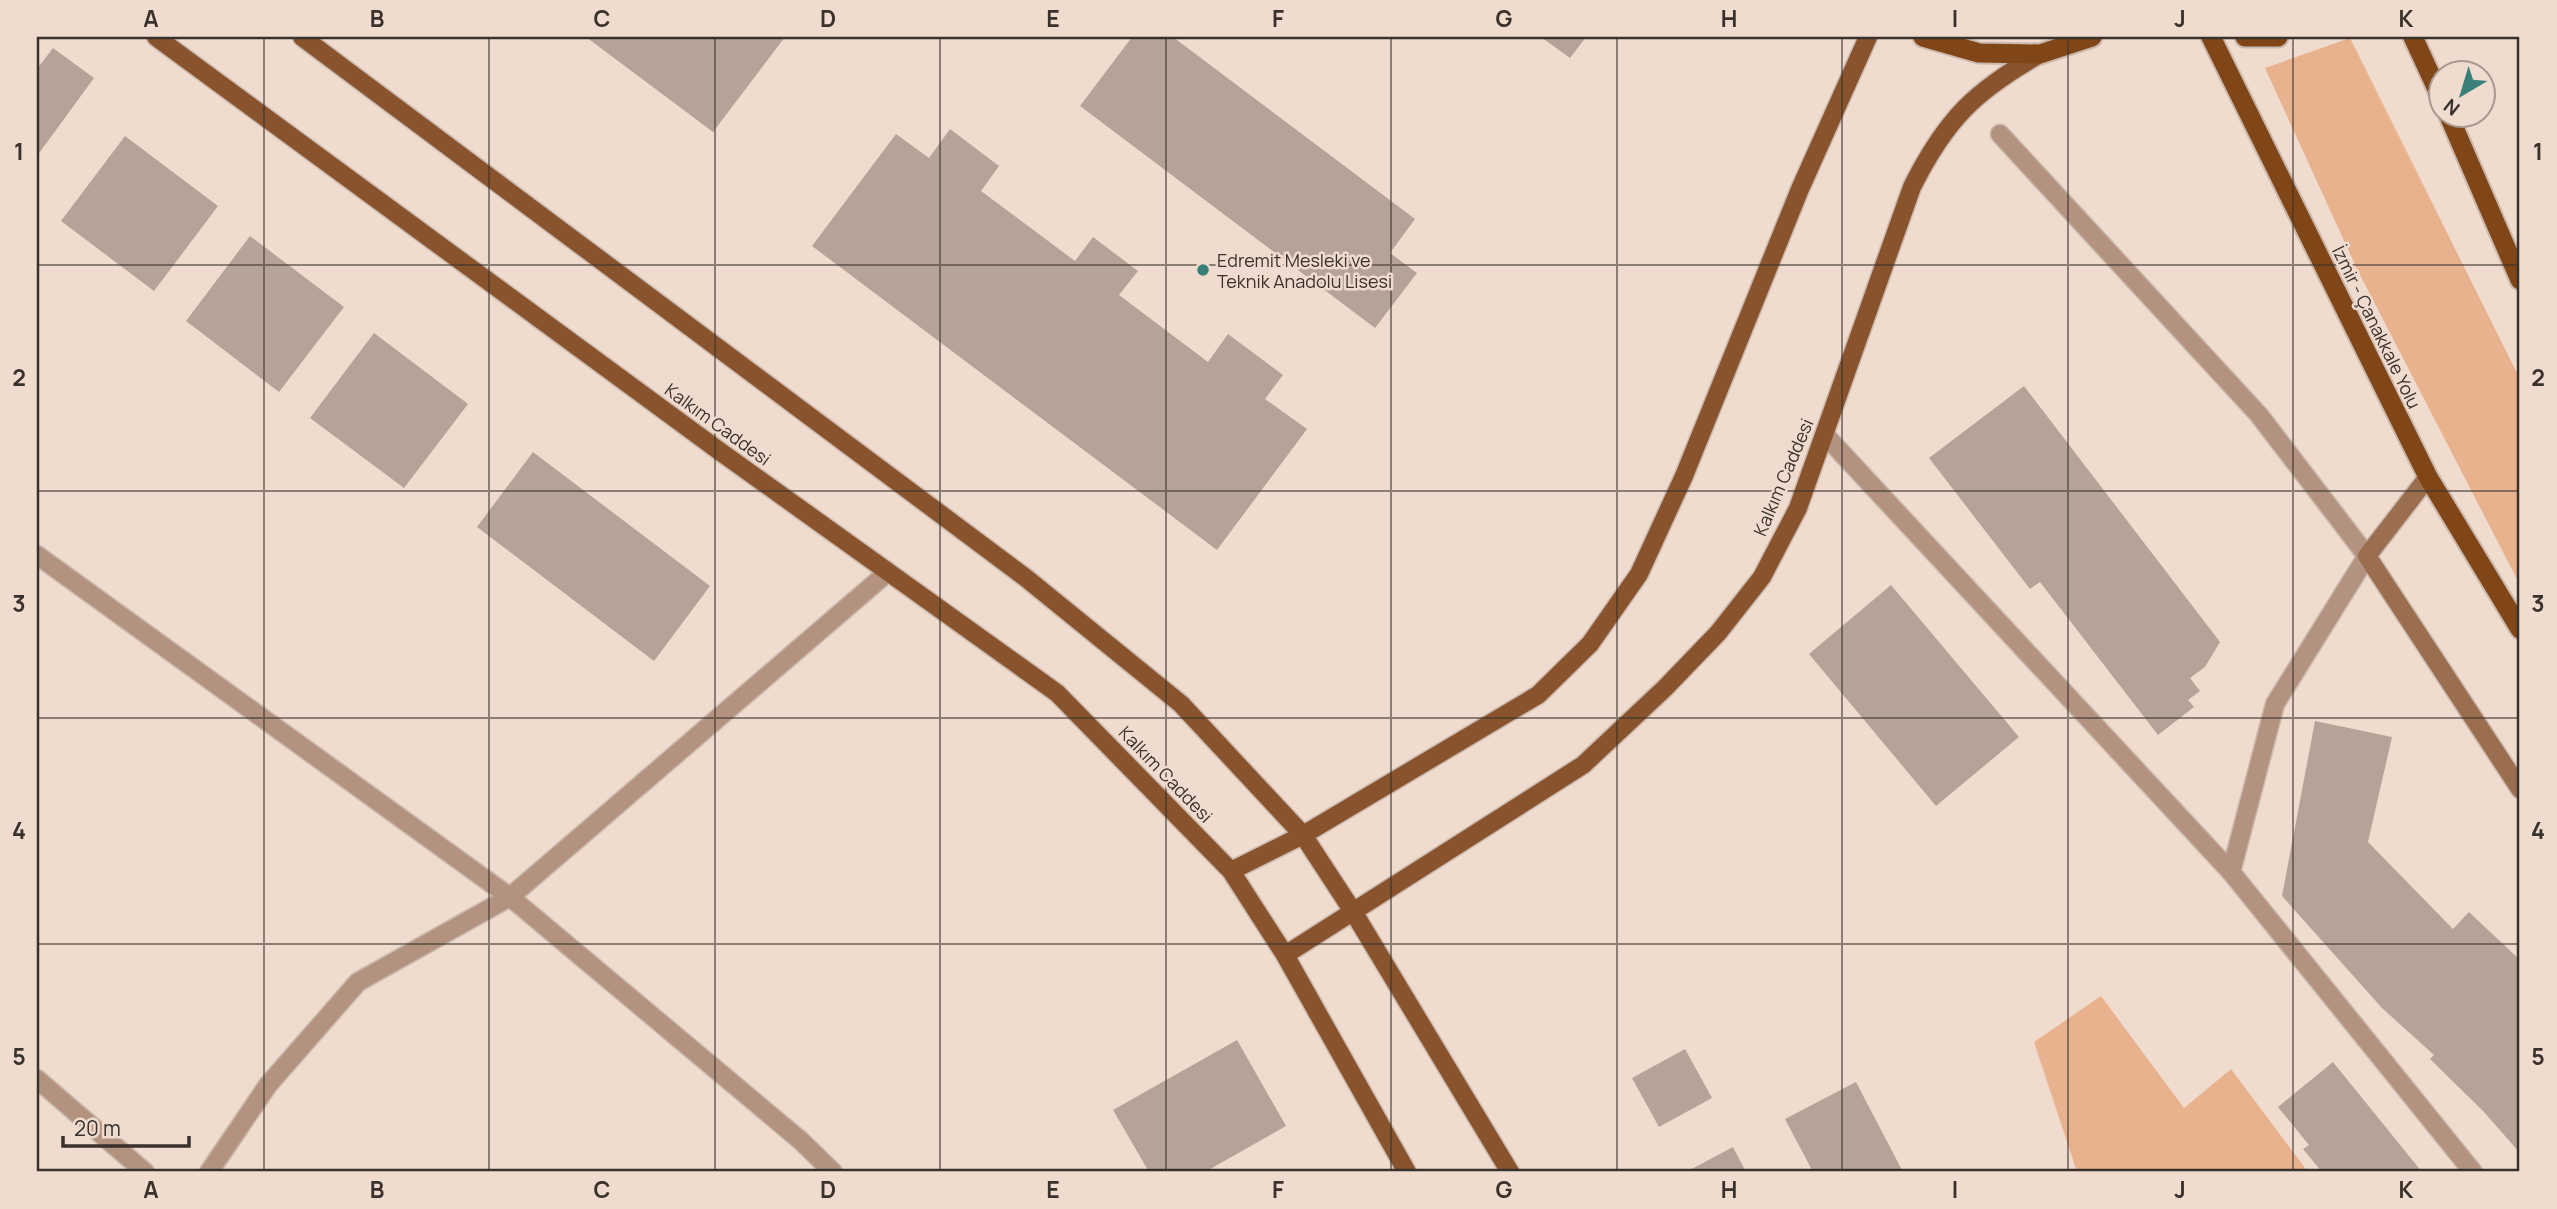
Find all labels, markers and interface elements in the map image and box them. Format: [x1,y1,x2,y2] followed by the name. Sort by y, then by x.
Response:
[143,2,159,34] text: A
[370,2,384,34] text: B
[594,2,611,34] text: C
[820,2,836,34] text: D
[1046,2,1060,34] text: E
[1272,2,1284,34] text: F
[1496,2,1513,34] text: G
[1721,2,1737,34] text: H
[1952,2,1958,34] text: I
[2174,2,2186,34] text: J
[2399,2,2414,34] text: K
[2428,60,2498,130] north arrow
[2438,93,2465,122] text: N
[14,135,24,167] text: 1
[2533,135,2543,167] text: 1
[2327,242,2427,412] street label: İzmir - Çanakkale Yolu
[1217,248,1392,293] place label: Edremit Mesleki ve Teknik Anadolu Lisesi
[1195,262,1211,278] marker: Edremit Mesleki ve Teknik Anadolu Lisesi
[12,361,26,393] text: 2
[2531,361,2545,393] text: 2
[660,377,776,471] street label: Kalkım Caddesi
[1747,415,1819,539] street label: Kalkım Caddesi
[12,587,26,619] text: 3
[2531,587,2545,619] text: 3
[1114,721,1218,827] street label: Kalkım Caddesi
[12,814,26,846] text: 4
[2531,814,2545,846] text: 4
[12,1040,26,1072] text: 5
[2531,1040,2545,1072] text: 5
[63,1104,189,1148] scale bar
[74,1114,121,1142] text: 20 m
[143,1173,159,1205] text: A
[370,1173,384,1205] text: B
[594,1173,611,1205] text: C
[820,1173,836,1205] text: D
[1046,1173,1060,1205] text: E
[1272,1173,1284,1205] text: F
[1496,1173,1513,1205] text: G
[1721,1173,1737,1205] text: H
[1952,1173,1958,1205] text: I
[2174,1173,2186,1205] text: J
[2399,1173,2414,1205] text: K

